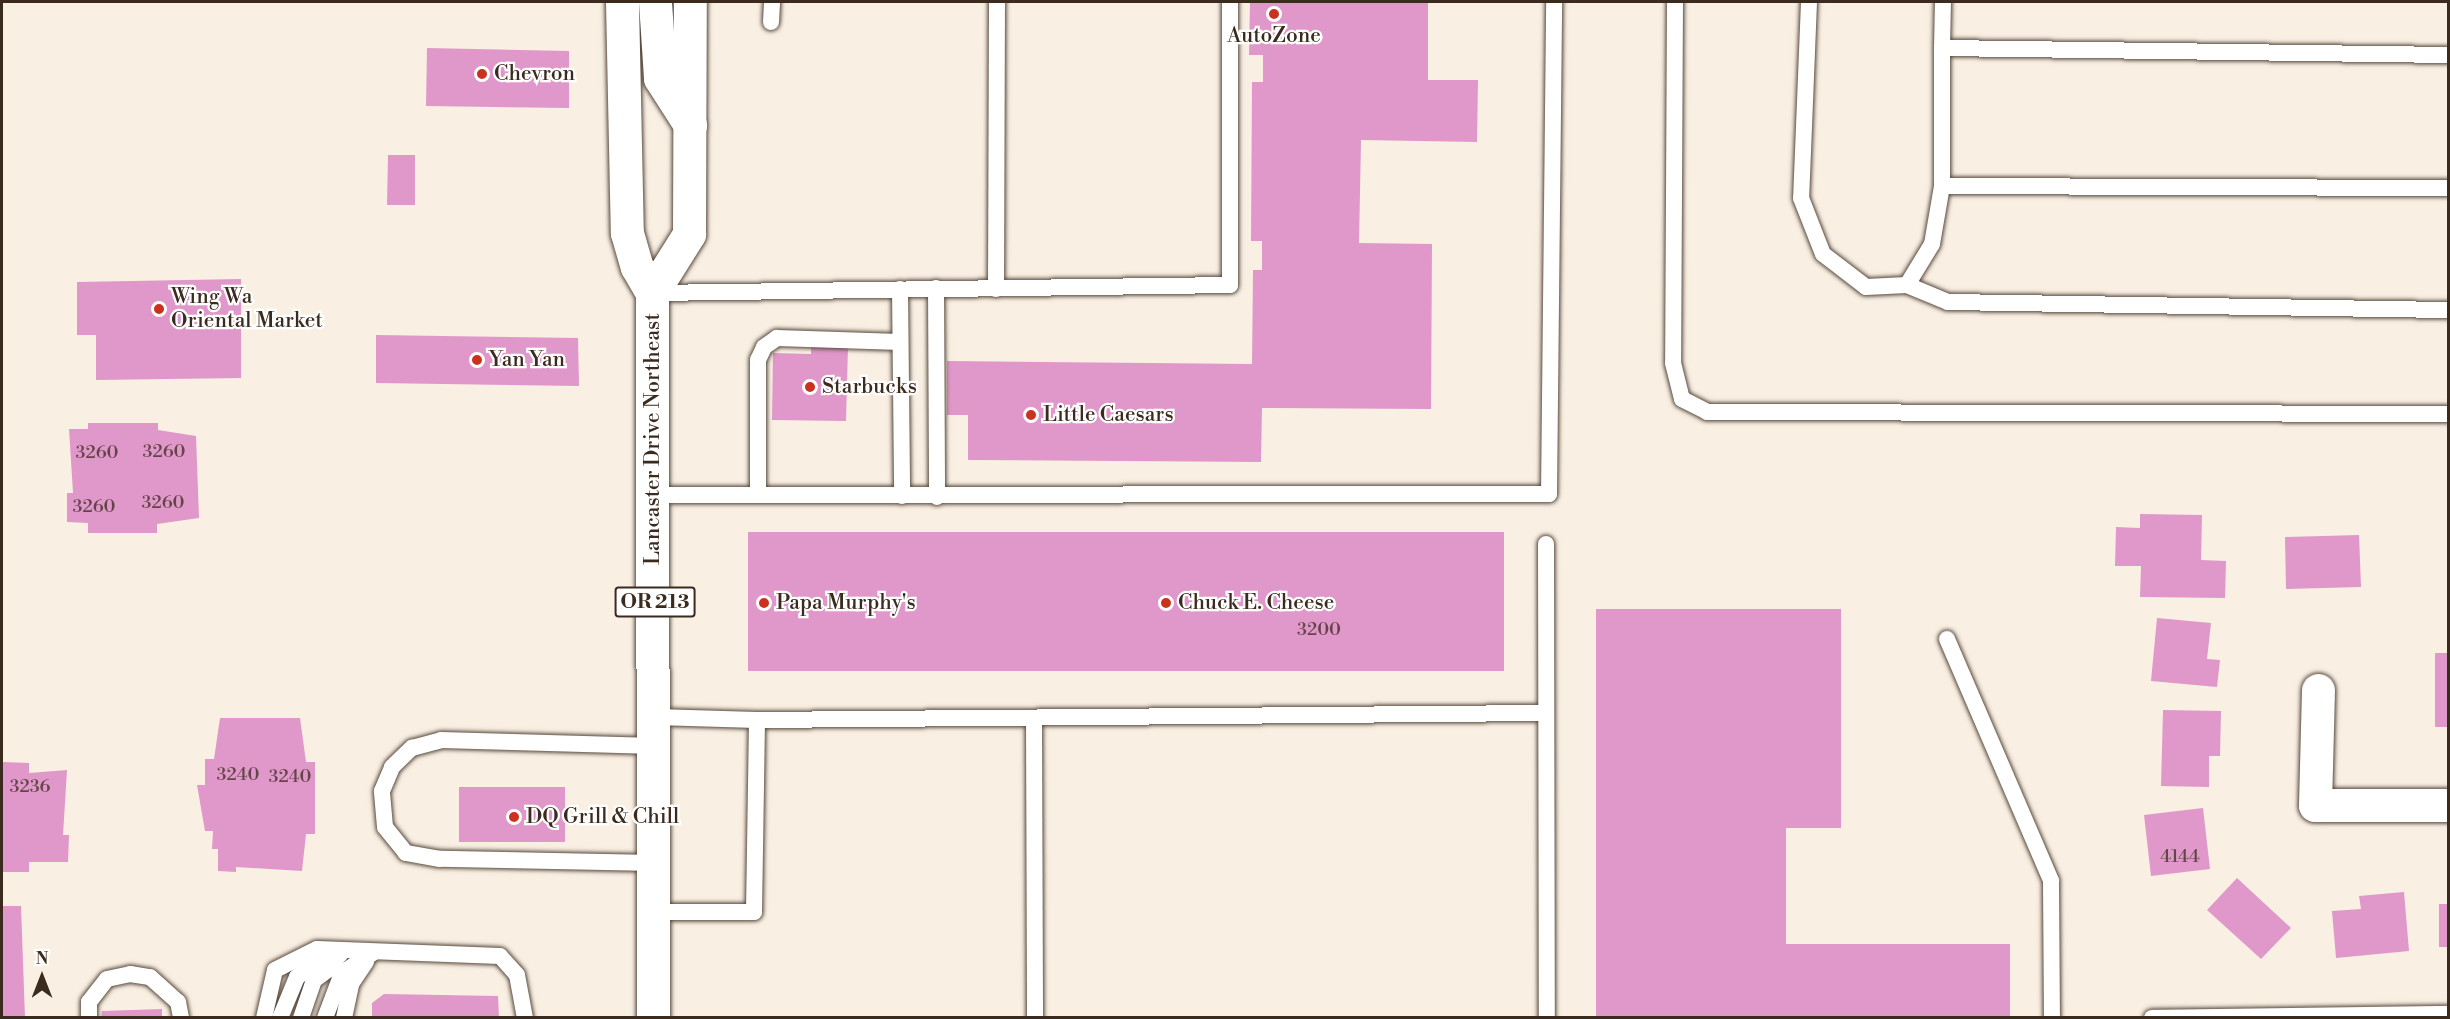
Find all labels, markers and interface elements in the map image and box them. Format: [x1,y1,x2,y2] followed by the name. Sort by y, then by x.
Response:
[1267,7,1281,21] marker: AutoZone
[1227,23,1321,49] place label: AutoZone
[494,61,575,87] place label: Chevron
[475,67,489,81] marker: Chevron
[171,284,323,334] place label: Wing Wa Oriental Market
[152,302,166,316] marker: Wing Wa Oriental Market
[640,313,666,565] street label: Lancaster Drive Northeast
[489,347,565,373] place label: Yan Yan
[470,353,484,367] marker: Yan Yan
[822,374,917,400] place label: Starbucks
[803,380,817,394] marker: Starbucks
[1043,402,1174,428] place label: Little Caesars
[1024,408,1038,422] marker: Little Caesars
[142,441,186,463] house number: 3260
[75,442,119,464] house number: 3260
[141,492,185,514] house number: 3260
[72,496,116,518] house number: 3260
[614,585,696,619] road number: OR 213
[776,590,916,616] place label: Papa Murphy's
[1178,590,1334,616] place label: Chuck E. Cheese
[757,596,771,610] marker: Papa Murphy's
[1159,596,1173,610] marker: Chuck E. Cheese
[1297,619,1341,641] house number: 3200
[217,764,259,786] house number: 3240
[269,766,311,788] house number: 3240
[9,776,51,798] house number: 3236
[526,804,679,830] place label: DQ Grill & Chill
[507,810,521,824] marker: DQ Grill & Chill
[2160,846,2200,868] house number: 4144
[12,947,72,1007] north arrow
[36,949,48,969] text: N

